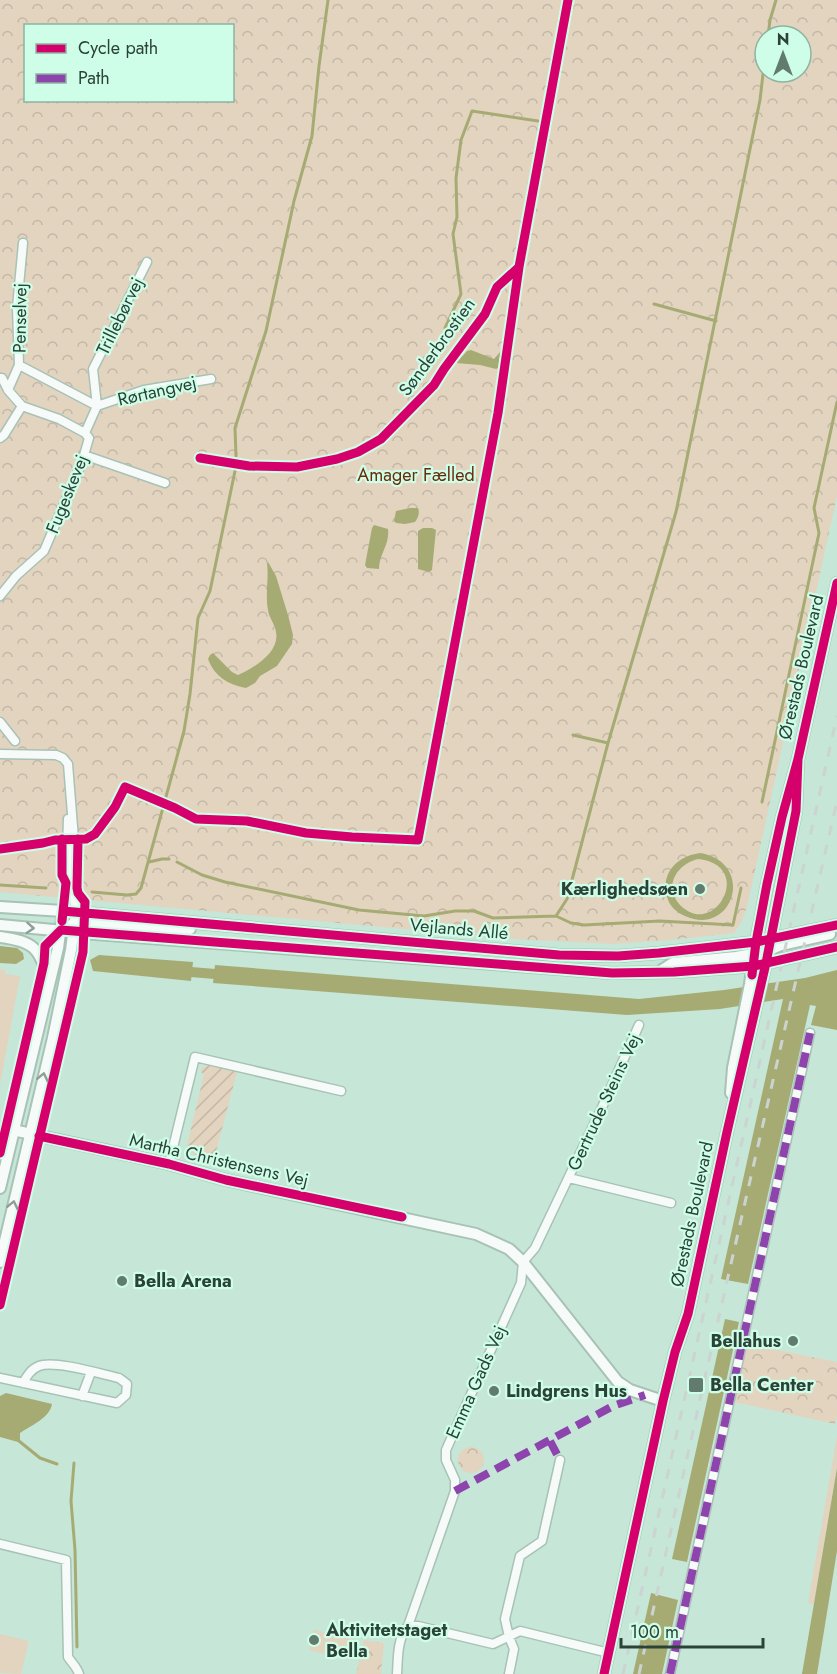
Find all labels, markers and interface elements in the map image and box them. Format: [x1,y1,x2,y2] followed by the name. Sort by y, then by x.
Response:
[24,24,234,102] legend
[753,24,813,84] north arrow
[777,28,789,51] text: N
[78,35,158,61] text: Cycle path
[78,65,110,91] text: Path
[90,273,150,359] street label: Trillebørvej
[6,283,34,353] street label: Penselvej
[392,293,482,401] street label: Sønderbrostien
[115,369,199,413] street label: Rørtangvej
[39,451,95,537] street label: Fugeskevej
[357,462,475,488] park label: Amager Fælled
[772,592,830,742] street label: Ørestads Boulevard
[561,876,688,902] place label: Kærlighedsøen
[693,882,707,896] marker: Kærlighedsøen
[409,912,509,946] street label: Vejlands Allé
[26,921,35,934] one-way arrow
[561,1029,647,1175] street label: Gertrude Steins Vej
[36,1072,49,1082] one-way arrow
[127,1127,311,1193] street label: Martha Christensens Vej
[664,1139,720,1289] street label: Ørestads Boulevard
[6,1200,19,1210] one-way arrow
[134,1268,232,1294] place label: Bella Arena
[115,1274,129,1288] marker: Bella Arena
[439,1321,513,1443] street label: Emma Gads Vej
[711,1328,781,1354] place label: Bellahus
[786,1334,800,1348] marker: Bellahus
[710,1372,814,1398] place label: Bella Center
[687,1376,705,1394] marker: Bella Center
[506,1378,627,1404] place label: Lindgrens Hus
[487,1384,501,1398] marker: Lindgrens Hus
[621,1611,764,1649] scale bar
[325,1617,447,1664] place label: Aktivitetstaget Bella
[630,1619,679,1645] text: 100 m
[307,1633,321,1647] marker: Aktivitetstaget Bella

